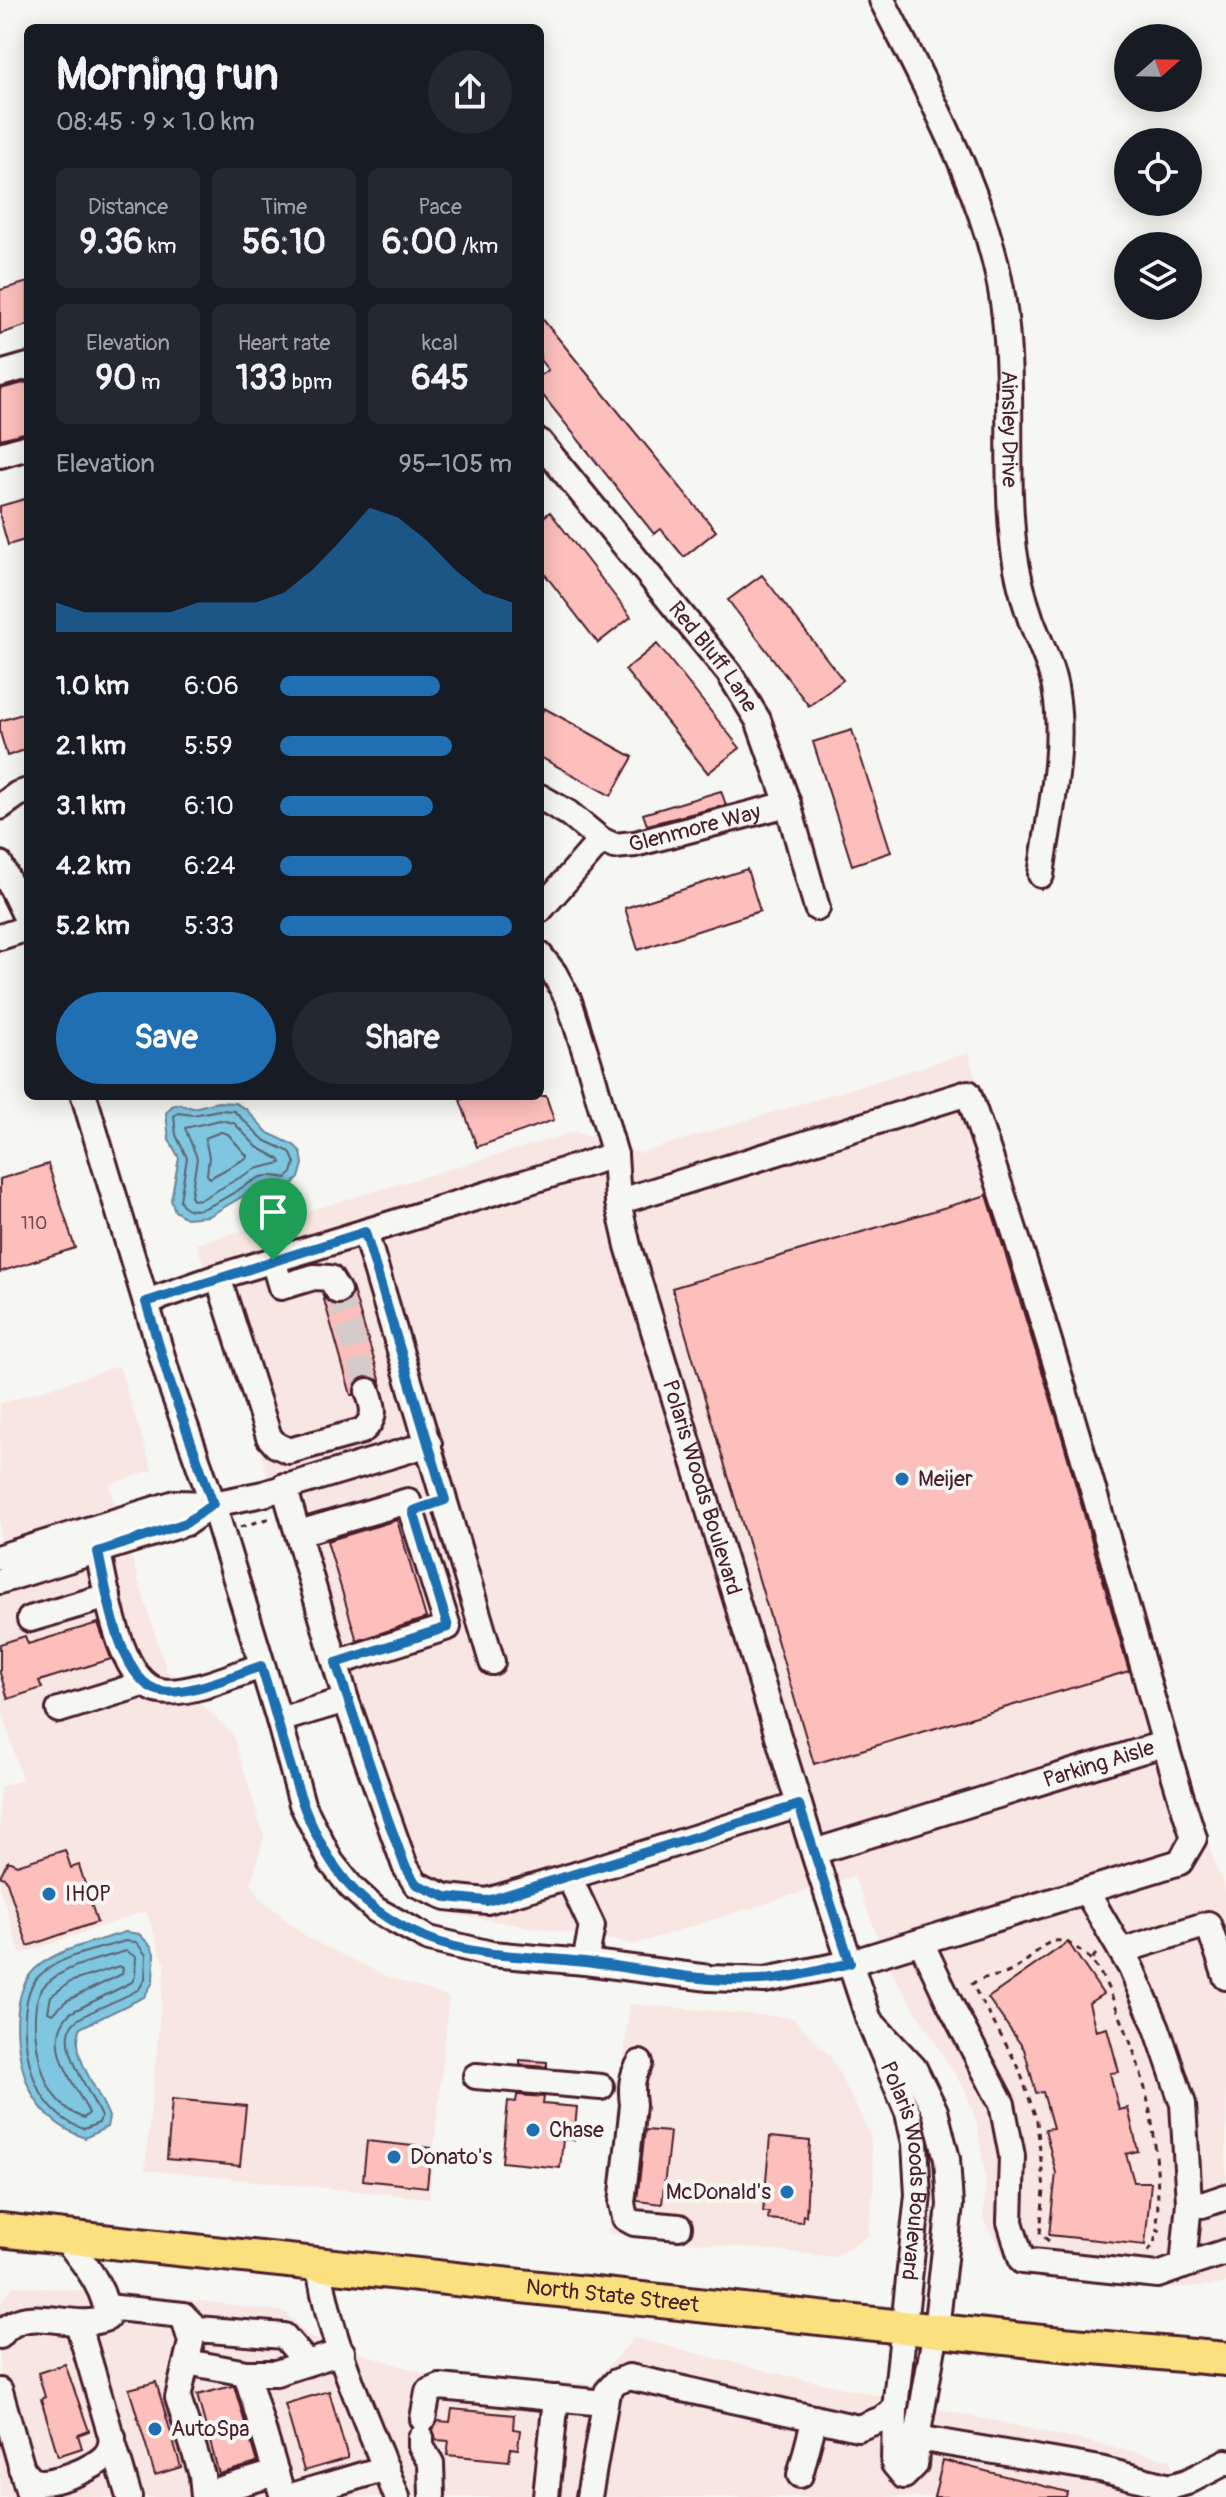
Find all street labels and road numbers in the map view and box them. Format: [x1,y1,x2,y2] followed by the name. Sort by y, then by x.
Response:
[995,370,1024,488] street label: Ainsley Drive
[662,595,764,718] street label: Red Bluff Lane
[626,798,764,859] street label: Glenmore Way
[656,1376,748,1598] street label: Polaris Woods Boulevard
[1040,1734,1158,1794] street label: Parking Aisle
[874,2057,932,2282] street label: Polaris Woods Boulevard
[524,2273,701,2319] street label: North State Street

